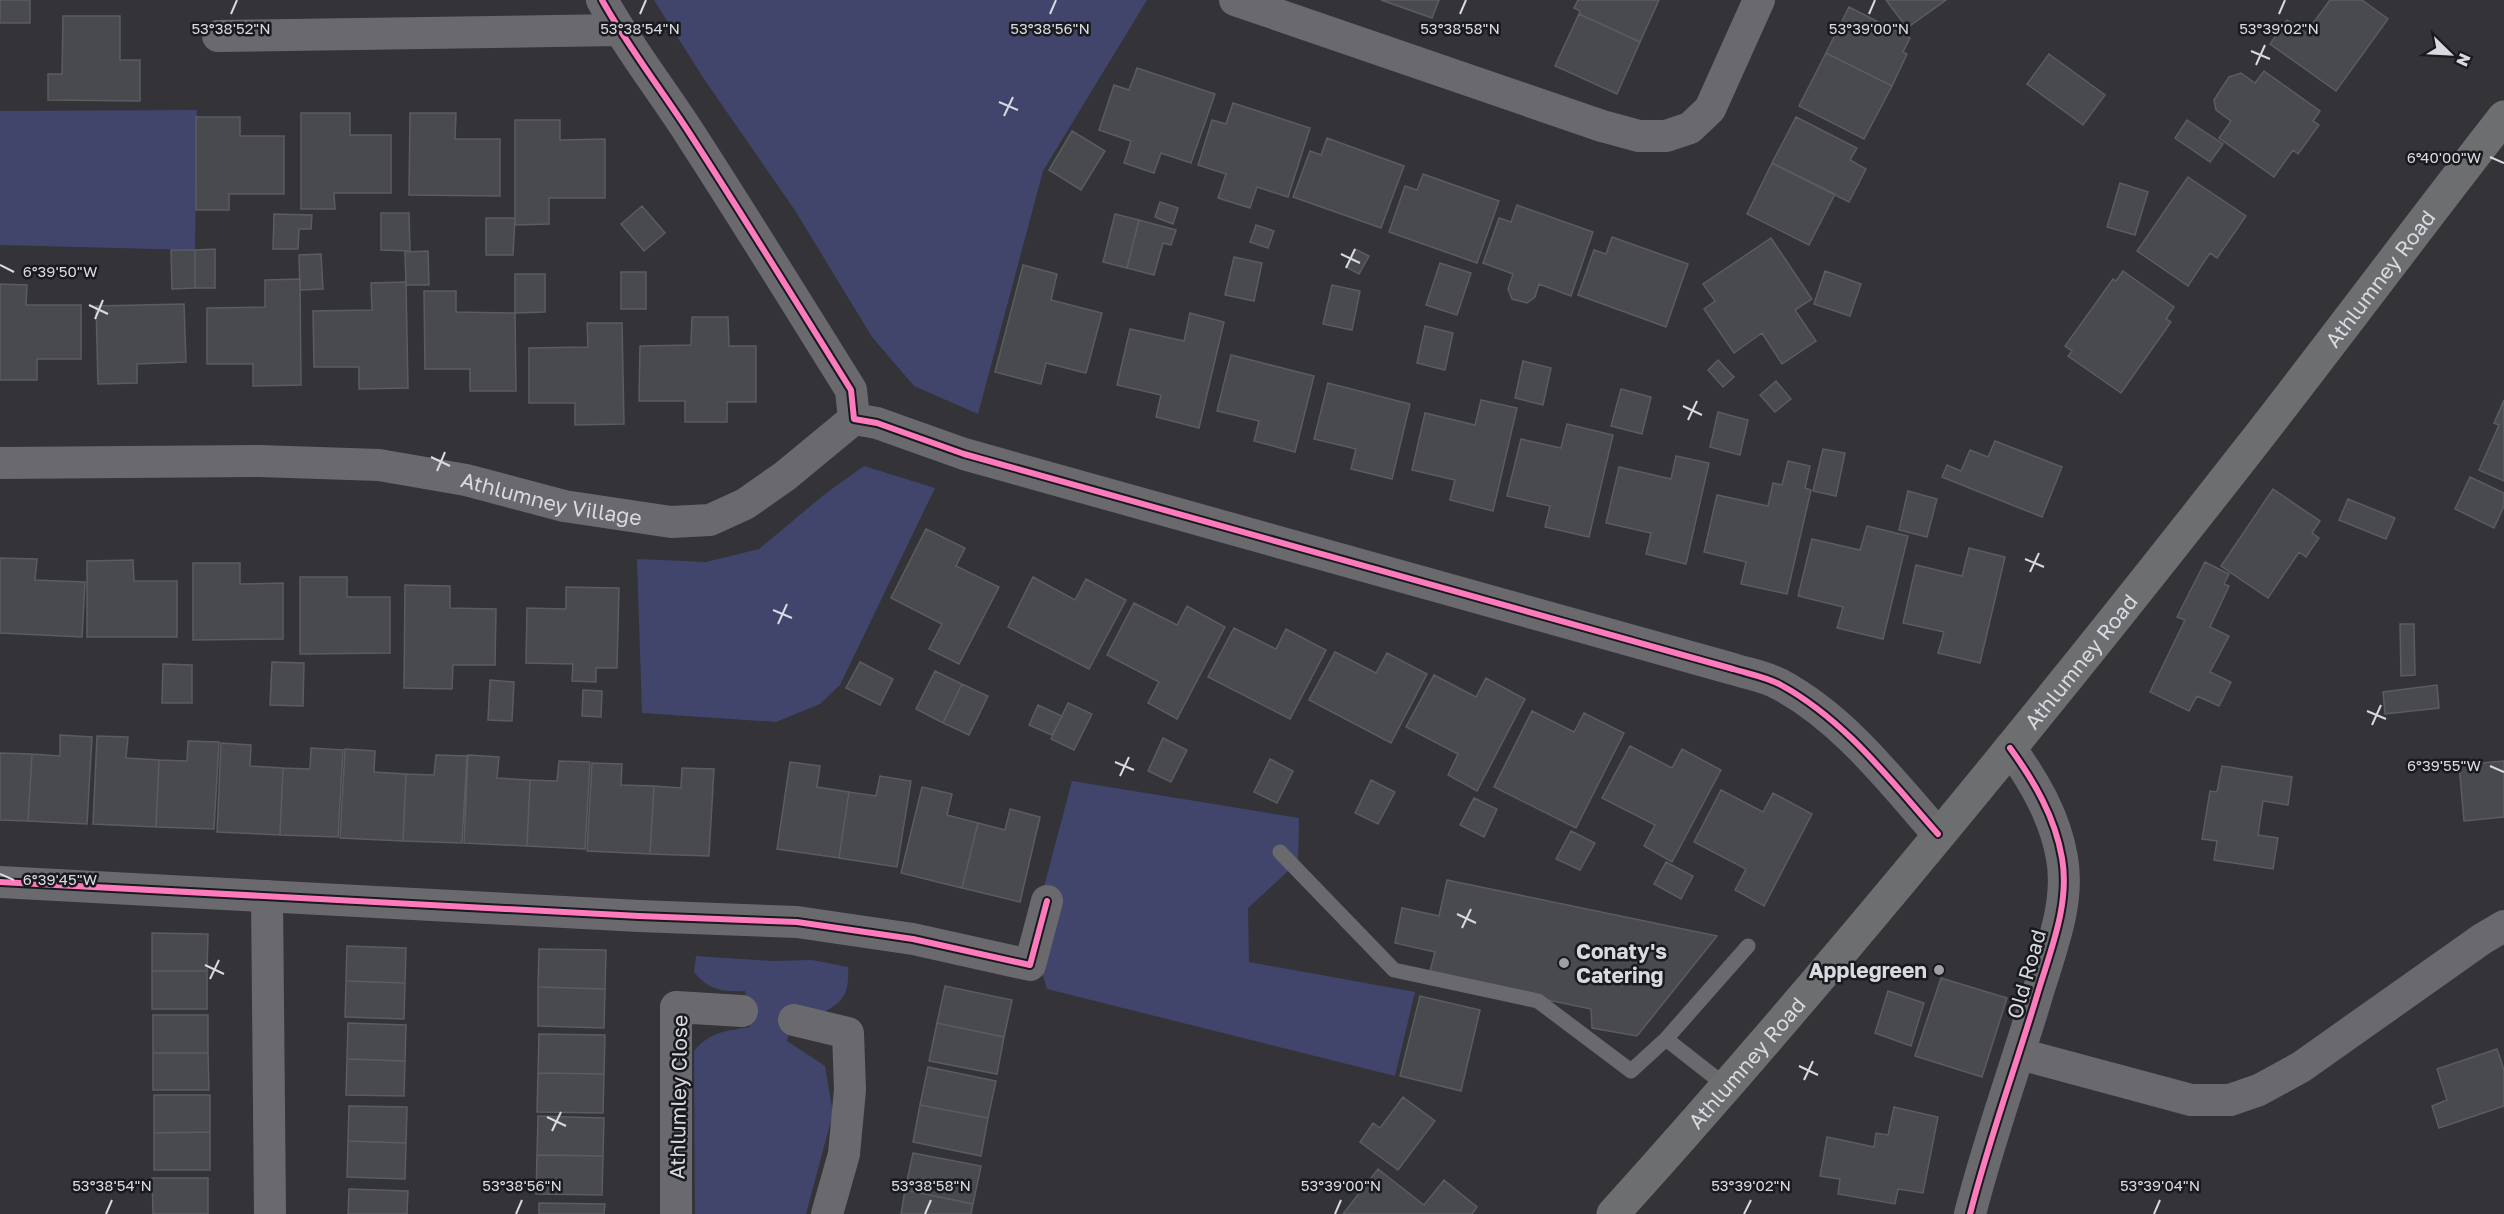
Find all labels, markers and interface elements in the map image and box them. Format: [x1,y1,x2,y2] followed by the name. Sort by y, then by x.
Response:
[191,19,271,37] text: 53°38'52"N
[600,19,680,37] text: 53°38'54"N
[1010,19,1090,37] text: 53°38'56"N
[1420,19,1500,37] text: 53°38'58"N
[1829,19,1909,37] text: 53°39'00"N
[2239,19,2319,37] text: 53°39'02"N
[2420,24,2480,84] north arrow
[2452,50,2475,70] text: N
[2407,148,2481,166] text: 6°40'00"W
[2319,205,2440,352] street label: Athlumney Road
[23,262,97,280] text: 6°39'50"W
[458,466,644,530] street label: Athlumney Village
[2019,589,2143,734] street label: Athlumney Road
[2407,756,2481,774] text: 6°39'55"W
[23,870,97,888] text: 6°39'45"W
[2001,926,2051,1022] street label: Old Road
[1576,938,1667,988] place label: Conaty's Catering
[1557,956,1571,970] marker: Conaty's Catering
[1809,957,1927,983] place label: Applegreen
[1932,963,1946,977] marker: Applegreen
[1683,991,1811,1134] street label: Athlumney Road
[664,1015,692,1179] street label: Athlumley Close
[72,1176,152,1194] text: 53°38'54"N
[482,1176,562,1194] text: 53°38'56"N
[891,1176,971,1194] text: 53°38'58"N
[1301,1176,1381,1194] text: 53°39'00"N
[1711,1176,1791,1194] text: 53°39'02"N
[2120,1176,2200,1194] text: 53°39'04"N

